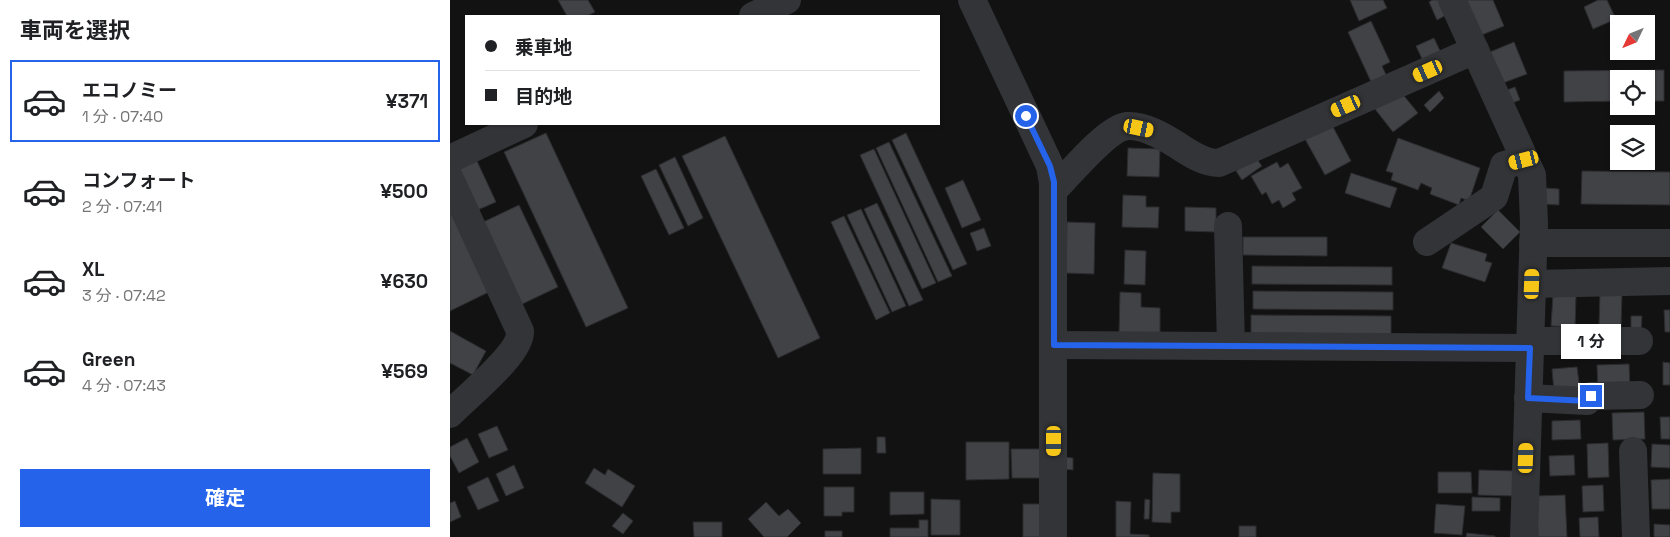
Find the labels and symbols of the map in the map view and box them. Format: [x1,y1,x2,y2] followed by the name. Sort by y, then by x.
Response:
[1610,15,1655,60] north arrow
[1411,58,1444,84] car
[1329,93,1362,119] car
[1015,105,1037,127] route start
[1122,118,1155,138] car
[1507,149,1540,171] car
[1523,269,1540,299] car
[1561,324,1621,358] callout: 1 分
[1580,385,1602,407] route end
[1046,426,1061,456] car
[1517,443,1534,473] car

